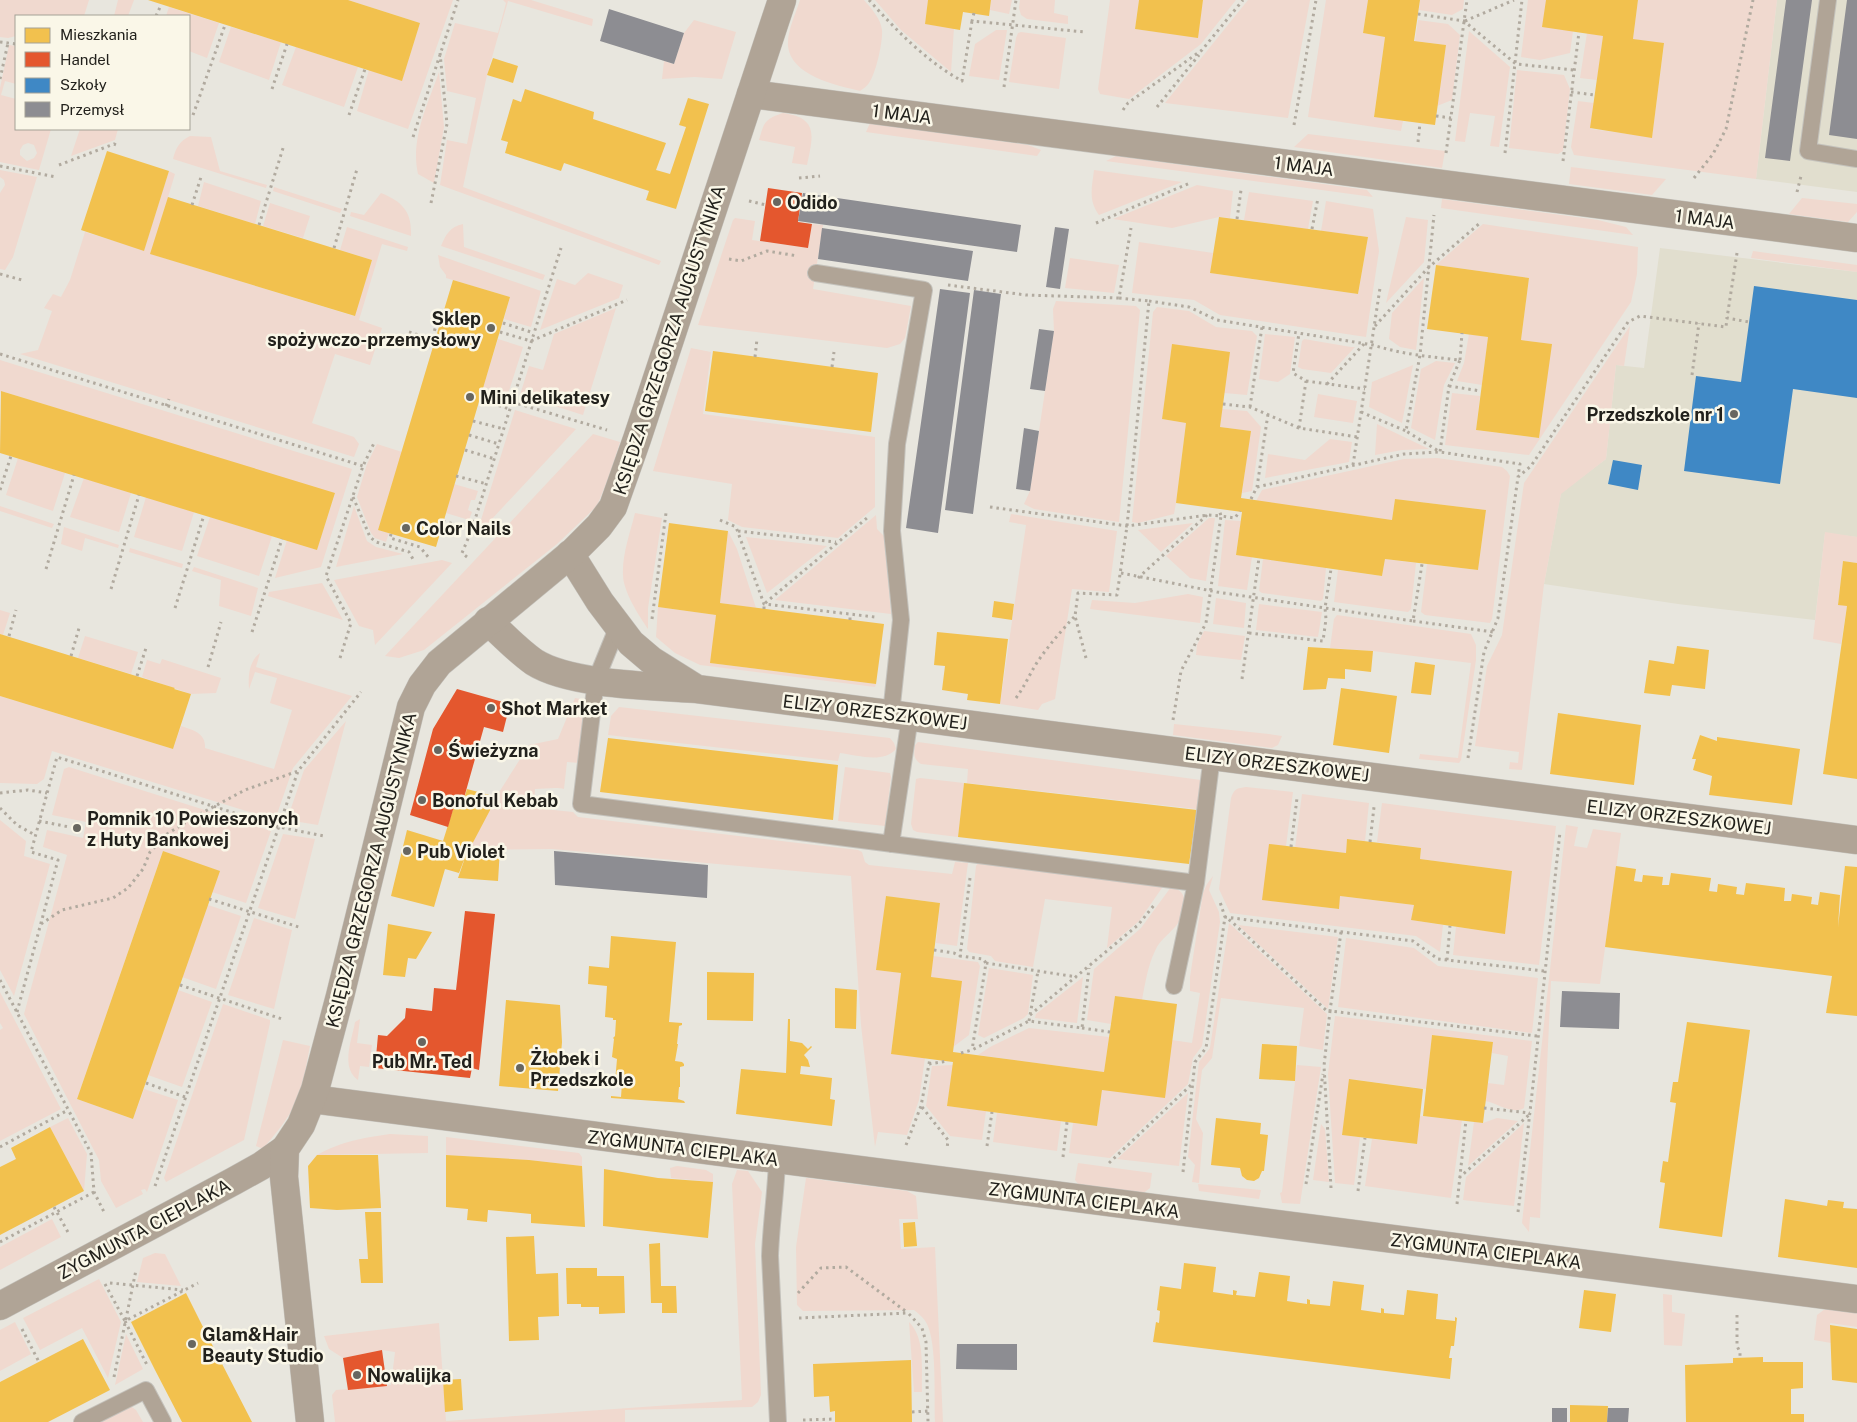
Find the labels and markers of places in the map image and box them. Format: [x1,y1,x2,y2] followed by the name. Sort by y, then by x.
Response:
[787,192,838,213] place label: Odido
[771,196,783,208] marker: Odido
[267,308,481,350] place label: Sklep spożywczo-przemysłowy
[485,322,497,334] marker: Sklep spożywczo-przemysłowy
[480,387,610,408] place label: Mini delikatesy
[464,391,476,403] marker: Mini delikatesy
[1586,404,1724,425] place label: Przedszkole nr 1
[1728,408,1740,420] marker: Przedszkole nr 1
[416,518,511,539] place label: Color Nails
[400,522,412,534] marker: Color Nails
[501,698,607,719] place label: Shot Market
[485,702,497,714] marker: Shot Market
[448,739,539,761] place label: Świeżyzna
[432,744,444,756] marker: Świeżyzna
[432,790,558,811] place label: Bonoful Kebab
[416,794,428,806] marker: Bonoful Kebab
[87,808,298,850] place label: Pomnik 10 Powieszonych z Huty Bankowej
[71,822,83,834] marker: Pomnik 10 Powieszonych z Huty Bankowej
[417,841,505,862] place label: Pub Violet
[401,845,413,857] marker: Pub Violet
[416,1036,428,1048] marker: Pub Mr. Ted
[530,1047,634,1090] place label: Żłobek i Przedszkole
[372,1051,472,1072] place label: Pub Mr. Ted
[514,1062,526,1074] marker: Żłobek i Przedszkole
[202,1324,324,1366] place label: Glam&Hair Beauty Studio
[186,1338,198,1350] marker: Glam&Hair Beauty Studio
[367,1365,451,1386] place label: Nowalijka
[351,1369,363,1381] marker: Nowalijka

